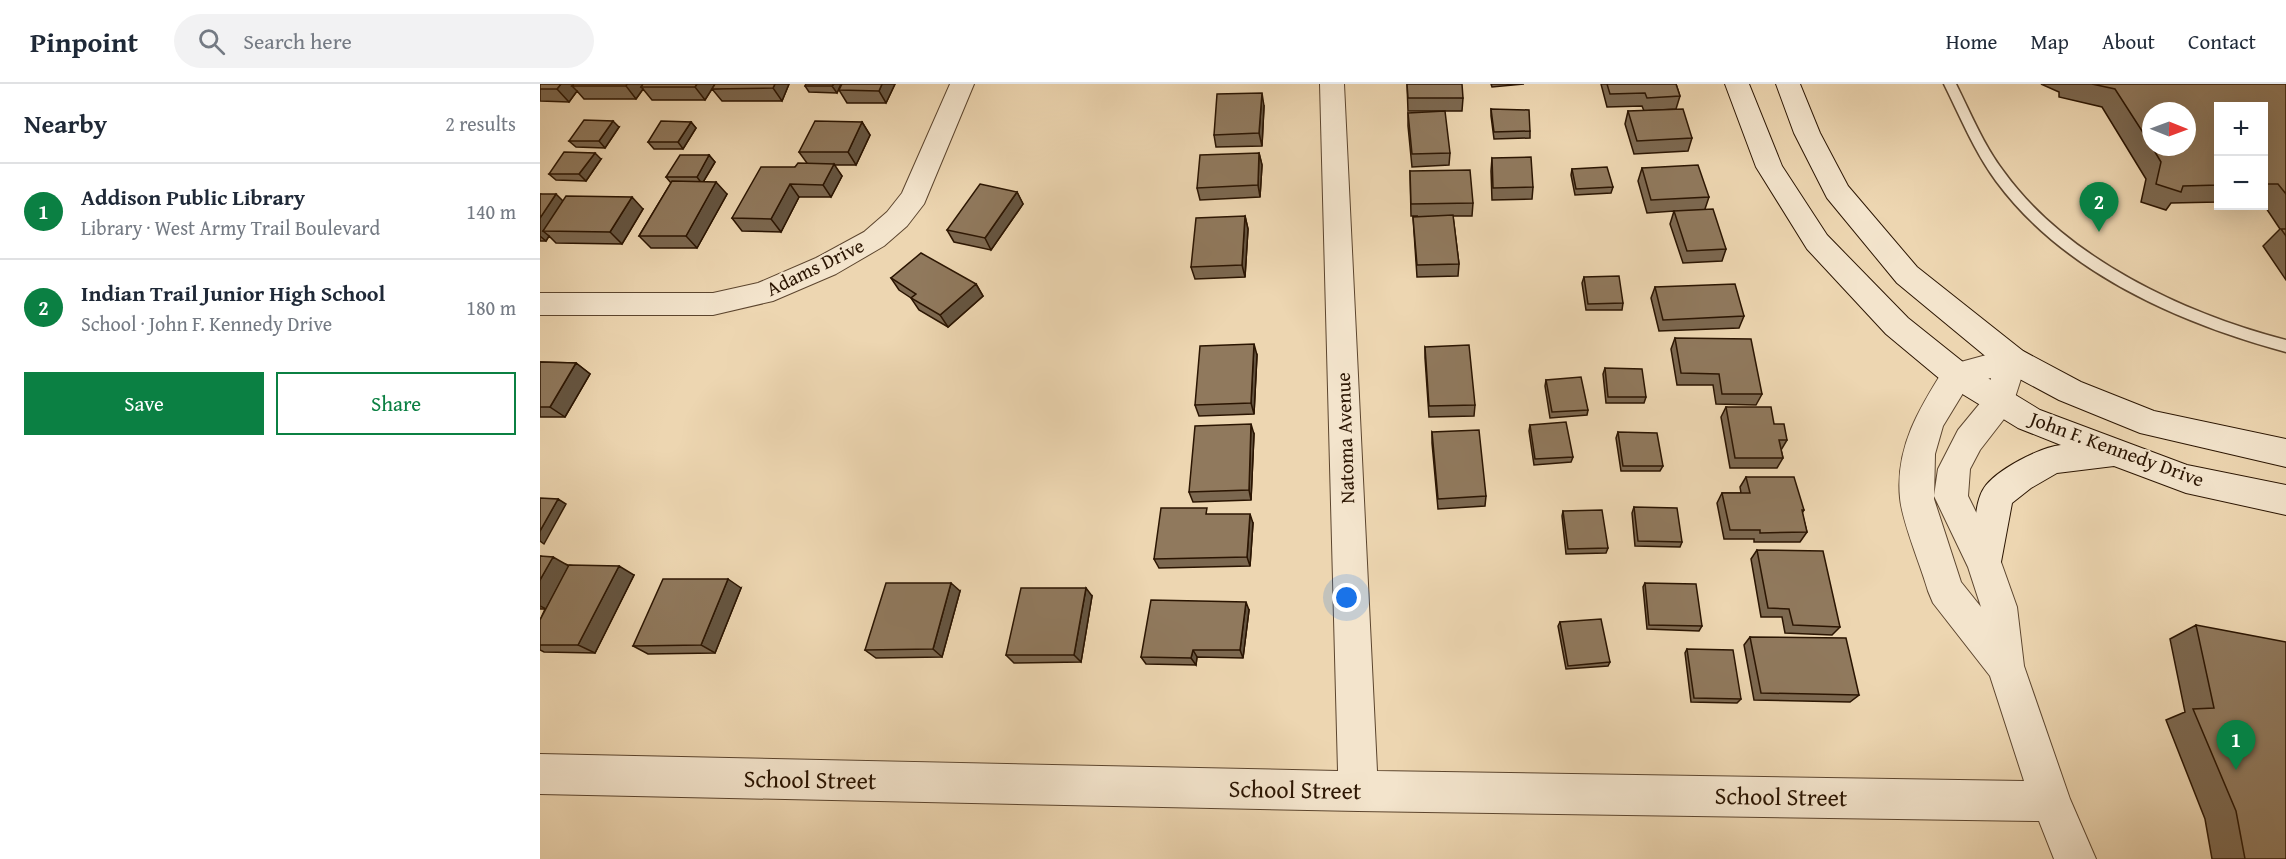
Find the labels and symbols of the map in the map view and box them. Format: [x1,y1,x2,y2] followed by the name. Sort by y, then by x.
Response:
[2142,102,2196,156] north arrow
[2080,182,2118,232] pin: 2
[761,230,869,303] street label: Adams Drive
[1328,372,1361,504] street label: Natoma Avenue
[2023,403,2208,494] street label: John F. Kennedy Drive
[1332,583,1361,612] your location
[2216,720,2256,770] pin: 1
[743,761,877,798] street label: School Street
[1228,771,1362,808] street label: School Street
[1714,778,1848,815] street label: School Street

